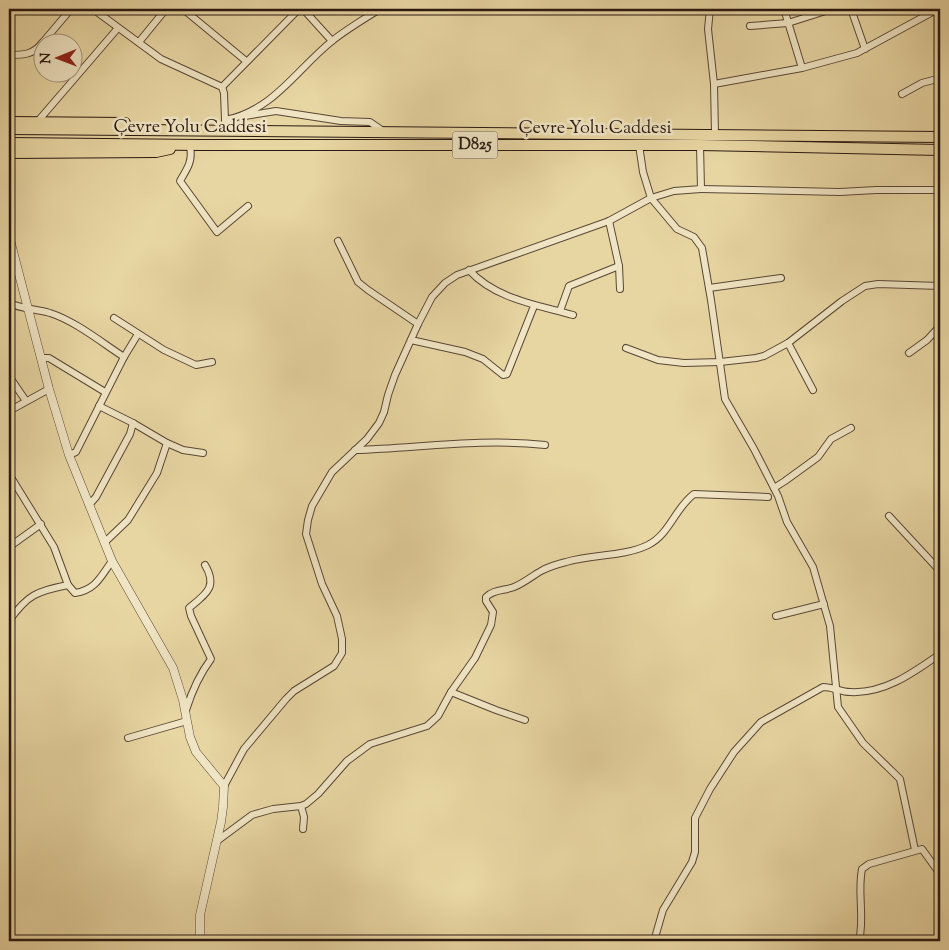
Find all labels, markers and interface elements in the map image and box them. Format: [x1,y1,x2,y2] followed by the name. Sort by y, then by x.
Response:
[32,32,82,82] north arrow
[37,52,57,64] text: N
[113,115,267,141] street label: Çevre Yolu Caddesi
[518,116,672,142] street label: Çevre Yolu Caddesi
[452,132,498,158] road number: D825

